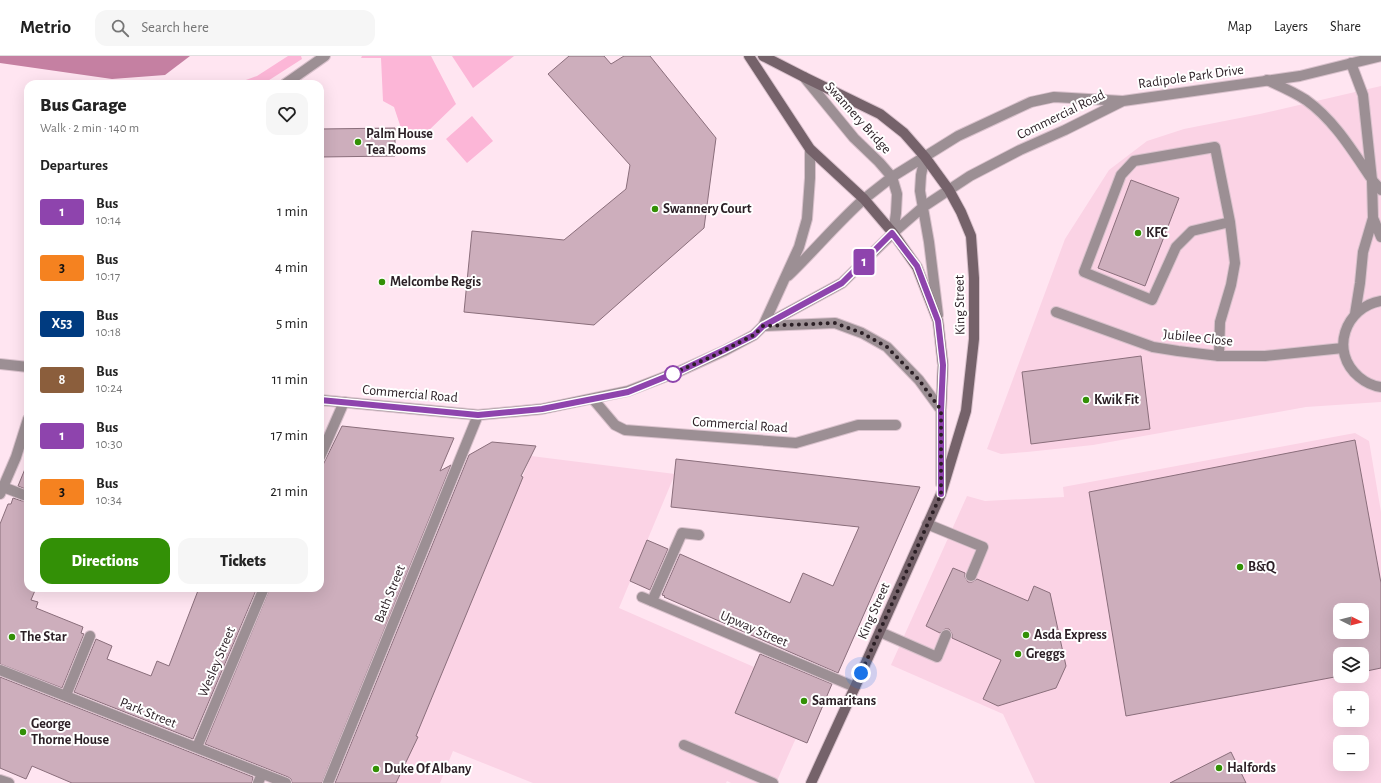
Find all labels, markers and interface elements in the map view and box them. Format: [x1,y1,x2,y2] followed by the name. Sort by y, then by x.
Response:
[95,10,375,46] search box
[109,17,131,39] icon: search
[20,18,71,37] text: Metrio
[141,20,209,35] text: Search here
[1227,20,1252,34] text: Map
[1274,20,1308,34] text: Layers
[1330,20,1361,34] text: Share
[1137,63,1245,91] street label: Radipole Park Drive
[822,79,894,157] street label: Swannery Bridge
[1015,88,1107,142] street label: Commercial Road
[266,93,308,135] button: heart
[40,96,127,115] text: Bus Garage
[40,122,139,135] text: Walk · 2 min · 140 m
[366,127,433,157] place label: Palm House Tea Rooms
[353,137,363,147] marker: Palm House Tea Rooms
[40,158,108,173] text: Departures
[96,196,118,211] text: Bus
[663,202,752,216] place label: Swannery Court
[277,204,308,219] text: 1 min
[650,204,660,214] marker: Swannery Court
[59,205,65,219] text: 1
[96,214,121,227] text: 10:14
[1146,226,1169,240] place label: KFC
[1133,228,1143,238] marker: KFC
[851,249,877,275] line badge: 1
[96,252,118,267] text: Bus
[861,255,867,269] text: 1
[275,260,308,275] text: 4 min
[59,261,65,275] text: 3
[96,270,120,283] text: 10:17
[952,274,968,335] street label: King Street
[390,275,481,289] place label: Melcombe Regis
[377,277,387,287] marker: Melcombe Regis
[96,308,118,323] text: Bus
[276,316,308,331] text: 5 min
[52,317,72,331] text: X53
[96,326,121,339] text: 10:18
[1163,327,1233,349] street label: Jubilee Close
[96,364,118,379] text: Bus
[664,365,682,383] unlabelled marker
[272,372,308,387] text: 11 min
[59,373,65,387] text: 8
[96,382,122,395] text: 10:24
[362,383,458,405] street label: Commercial Road
[1094,393,1139,407] place label: Kwik Fit
[1081,395,1091,405] marker: Kwik Fit
[692,415,788,435] street label: Commercial Road
[96,420,118,435] text: Bus
[271,428,308,443] text: 17 min
[59,429,65,443] text: 1
[96,438,123,451] text: 10:30
[96,476,118,491] text: Bus
[270,484,308,499] text: 21 min
[59,485,65,499] text: 3
[96,494,122,507] text: 10:34
[40,538,170,584] button: Directions
[178,538,308,584] button: Tickets
[1248,560,1277,574] place label: B&Q
[1235,562,1245,572] marker: B&Q
[372,563,408,625] street label: Bath Street
[855,580,893,641] street label: King Street
[1333,603,1369,639] north arrow
[1333,603,1369,771] map controls
[718,608,790,650] street label: Upway Street
[196,624,238,699] street label: Wesley Street
[1034,628,1107,642] place label: Asda Express
[20,630,67,644] place label: The Star
[1021,630,1031,640] marker: Asda Express
[7,632,17,642] marker: The Star
[1026,647,1065,661] place label: Greggs
[1333,647,1369,683] button: layers
[1013,649,1023,659] marker: Greggs
[851,663,871,683] your location
[1333,691,1369,727] button: +
[812,694,876,708] place label: Samaritans
[118,695,179,731] street label: Park Street
[799,696,809,706] marker: Samaritans
[31,717,109,747] place label: George Thorne House
[18,727,28,737] marker: George Thorne House
[1333,735,1369,771] button: −
[1227,761,1276,775] place label: Halfords
[384,762,472,776] place label: Duke Of Albany
[1214,763,1224,773] marker: Halfords
[371,764,381,774] marker: Duke Of Albany

